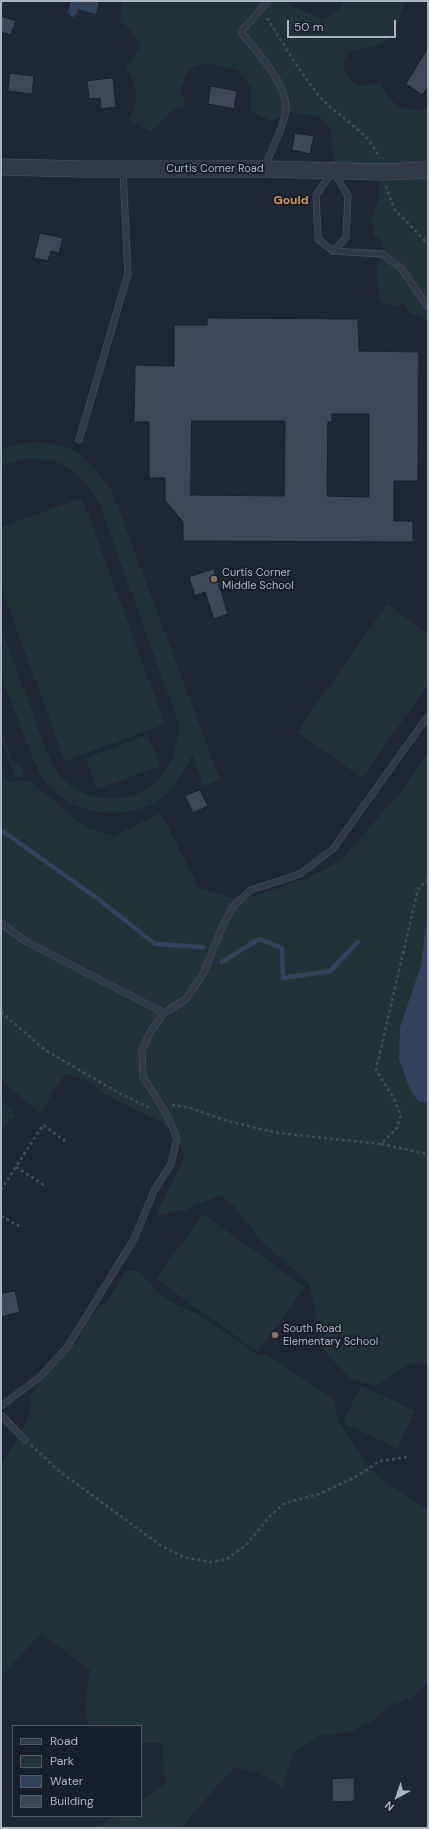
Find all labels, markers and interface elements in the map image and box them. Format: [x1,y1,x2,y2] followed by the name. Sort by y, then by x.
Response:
[289,12,398,38] scale bar
[294,19,323,35] text: 50 m
[166,162,264,176] street label: Curtis Corner Road
[273,194,309,208] district label: Gould
[222,566,294,592] place label: Curtis Corner Middle School
[209,574,219,584] marker: Curtis Corner Middle School
[283,1322,378,1348] place label: South Road Elementary School
[270,1330,280,1340] marker: South Road Elementary School
[12,1725,142,1817] legend
[50,1733,78,1749] text: Road
[50,1753,74,1769] text: Park
[50,1773,83,1789] text: Water
[377,1777,417,1817] north arrow
[50,1793,94,1809] text: Building
[382,1798,397,1814] text: N

